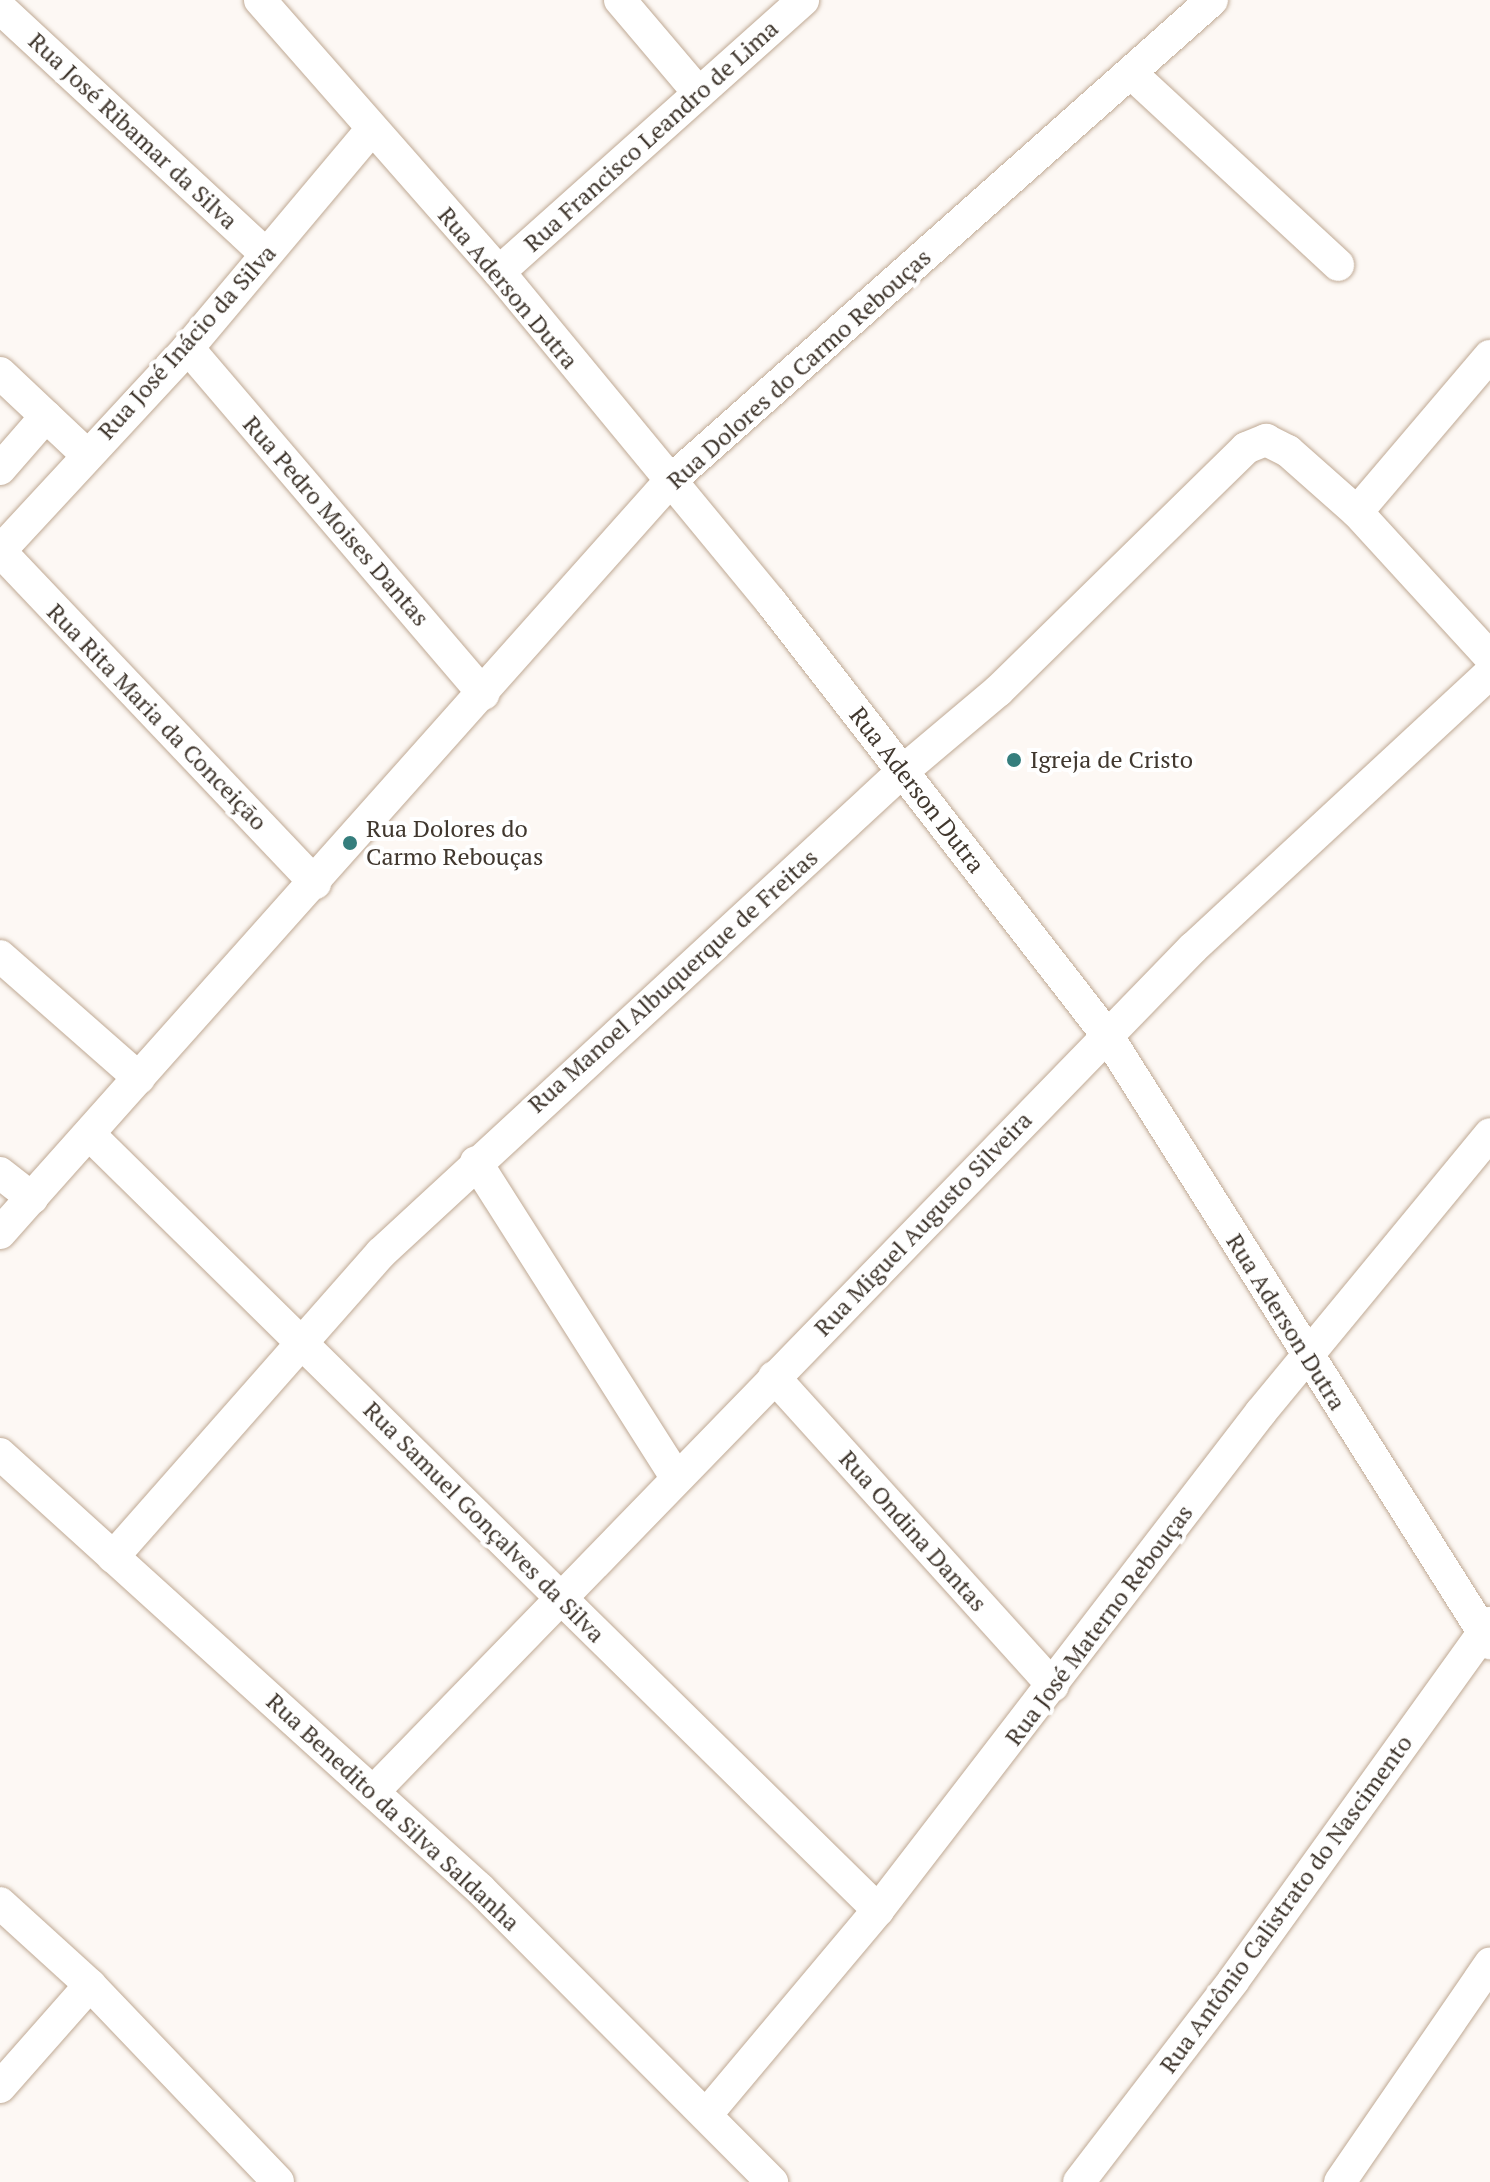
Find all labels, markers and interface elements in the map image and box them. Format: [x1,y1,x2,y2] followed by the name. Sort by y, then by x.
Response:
[518,14,784,258] street label: Rua Francisco Leandro de Lima
[23,27,243,235] street label: Rua José Ribamar da Silva
[432,201,584,375] street label: Rua Aderson Dutra
[92,239,282,445] street label: Rua José Inácio da Silva
[661,243,937,495] street label: Rua Dolores do Carmo Rebouças
[237,410,435,632] street label: Rua Pedro Moises Dantas
[41,598,273,836] street label: Rua Rita Maria da Conceição
[843,701,991,879] street label: Rua Aderson Dutra
[1030,746,1193,774] place label: Igreja de Cristo
[1005,751,1023,769] marker: Igreja de Cristo
[366,815,543,871] place label: Rua Dolores do Carmo Rebouças
[341,834,359,852] marker: Rua Dolores do Carmo Rebouças
[522,843,824,1119] street label: Rua Manoel Albuquerque de Freitas
[808,1106,1038,1342] street label: Rua Miguel Augusto Silveira
[1220,1228,1352,1416] street label: Rua Aderson Dutra
[357,1395,611,1649] street label: Rua Samuel Gonçalves da Silva
[833,1445,993,1617] street label: Rua Ondina Dantas
[999,1499,1199,1751] street label: Rua José Materno Rebouças
[260,1687,526,1937] street label: Rua Benedito da Silva Saldanha
[1153,1729,1419,2079] street label: Rua Antônio Calistrato do Nascimento

